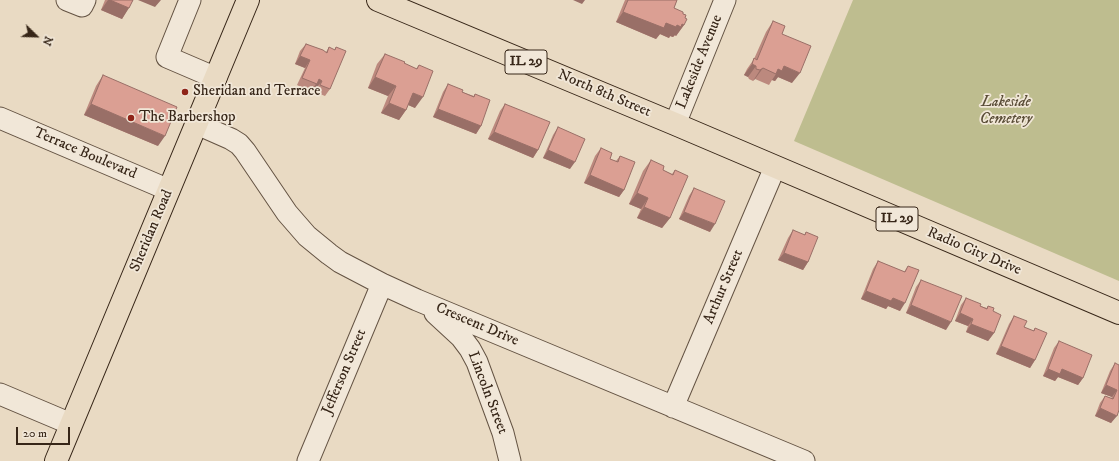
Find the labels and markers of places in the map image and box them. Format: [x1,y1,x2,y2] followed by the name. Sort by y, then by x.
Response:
[193,83,320,101] place label: Sheridan and Terrace
[180,87,190,97] marker: Sheridan and Terrace
[139,109,236,127] place label: The Barbershop
[126,113,136,123] marker: The Barbershop

